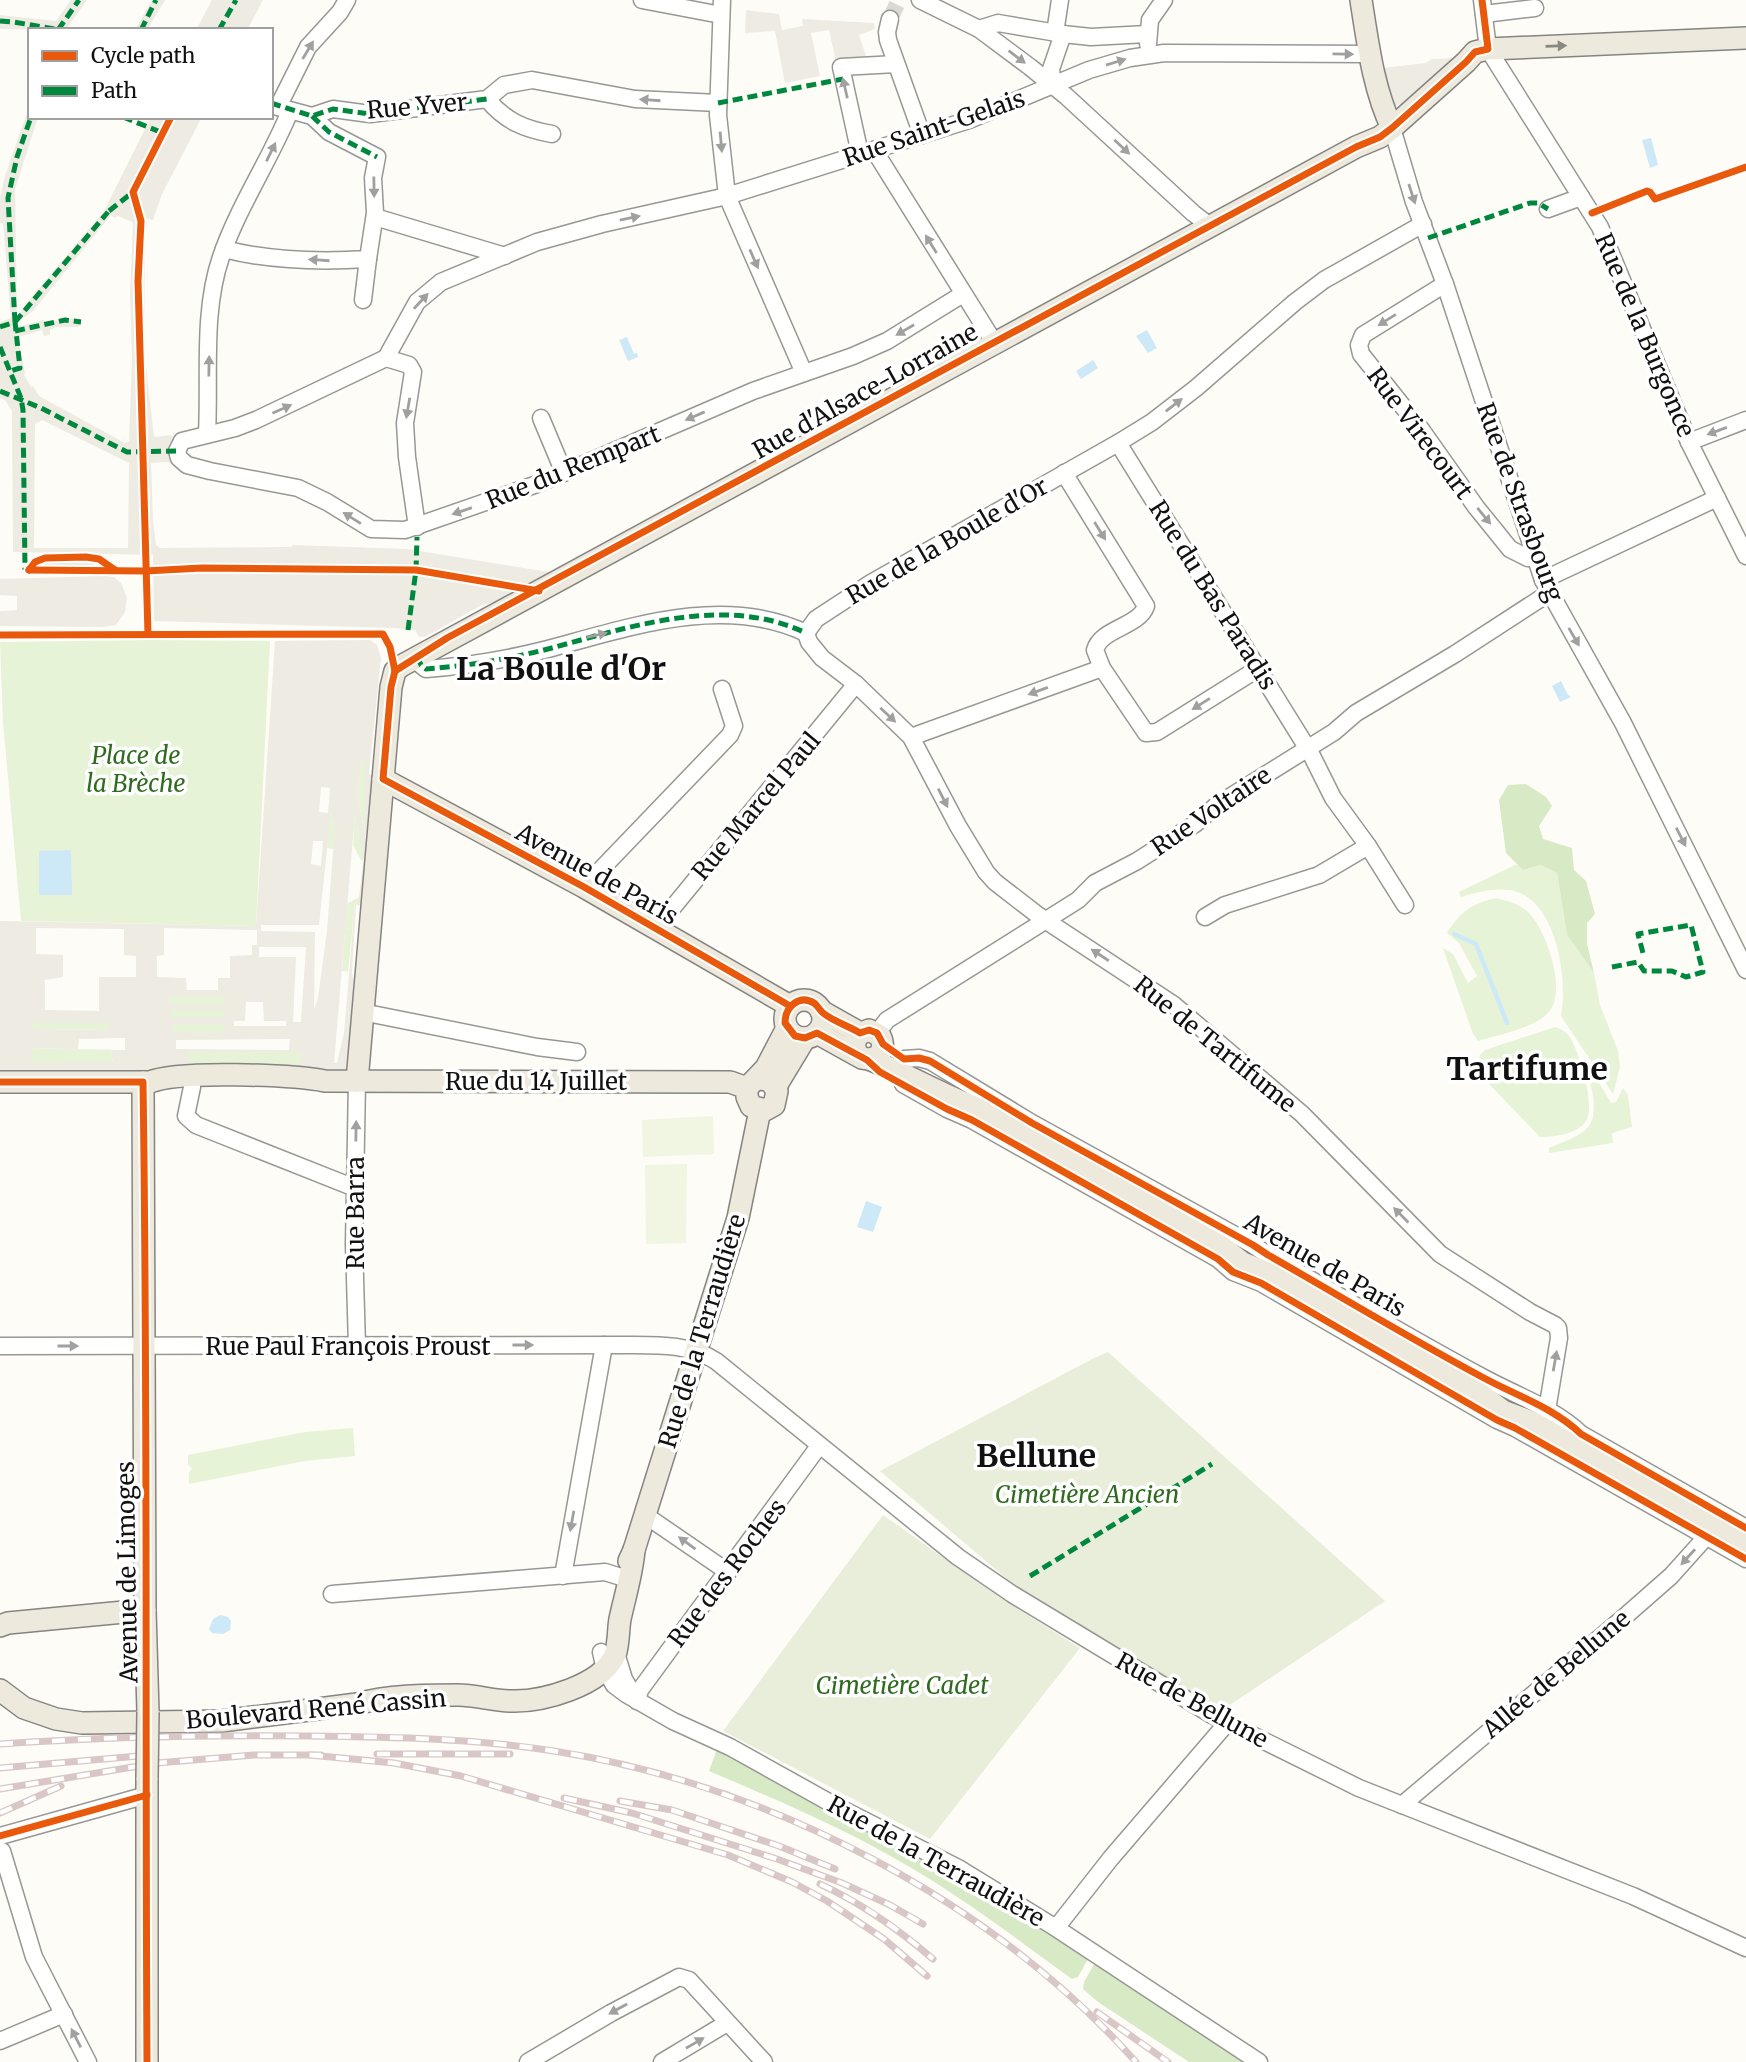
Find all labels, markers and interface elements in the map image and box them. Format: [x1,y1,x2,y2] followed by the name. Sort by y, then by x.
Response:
[28,28,273,119] legend
[1545,40,1567,51] one-way arrow
[302,41,314,60] one-way arrow
[91,42,195,69] text: Cycle path
[1332,48,1354,60] one-way arrow
[1007,49,1025,64] one-way arrow
[1106,56,1127,66] one-way arrow
[91,77,137,104] text: Path
[840,77,851,99] one-way arrow
[839,82,1029,174] street label: Rue Saint-Gelais
[365,86,469,126] street label: Rue Yver
[639,94,661,105] one-way arrow
[715,131,726,153] one-way arrow
[1113,139,1130,155] one-way arrow
[266,142,277,162] one-way arrow
[368,176,380,198] one-way arrow
[1407,183,1418,204] one-way arrow
[619,212,641,223] one-way arrow
[1588,228,1702,442] street label: Rue de la Burgonce
[925,234,938,253] one-way arrow
[748,249,760,269] one-way arrow
[308,255,330,266] one-way arrow
[413,292,429,310] one-way arrow
[1377,313,1397,326] one-way arrow
[747,316,983,466] street label: Rue d'Alsace-Lorraine
[896,324,915,336] one-way arrow
[203,355,215,377] one-way arrow
[1360,361,1480,506] street label: Rue Virecourt
[402,397,413,419] one-way arrow
[1165,398,1183,412] one-way arrow
[1470,398,1571,606] street label: Rue de Strasbourg
[272,403,292,415] one-way arrow
[685,410,705,422] one-way arrow
[481,418,665,516] street label: Rue du Rempart
[1707,426,1728,437] one-way arrow
[841,471,1054,611] street label: Rue de la Boule d'Or
[1142,495,1284,695] street label: Rue du Bas Paradis
[451,506,472,517] one-way arrow
[1476,507,1491,525] one-way arrow
[343,511,362,524] one-way arrow
[1094,521,1107,541] one-way arrow
[1568,627,1580,646] one-way arrow
[586,629,608,640] one-way arrow
[456,649,666,689] district label: La Boule d'Or
[1027,686,1048,697] one-way arrow
[1191,698,1210,711] one-way arrow
[879,706,896,722] one-way arrow
[685,726,827,886] street label: Rue Marcel Paul
[86,740,186,799] park label: Place de la Brèche
[1145,760,1277,862] street label: Rue Voltaire
[938,788,949,808] one-way arrow
[509,816,684,931] street label: Avenue de Paris
[1675,827,1686,847] one-way arrow
[1091,948,1109,962] one-way arrow
[1128,969,1302,1119] street label: Rue de Tartifume
[1446,1049,1608,1089] district label: Tartifume
[445,1066,628,1097] street label: Rue du 14 Juillet
[350,1119,361,1141] one-way arrow
[340,1156,371,1270] street label: Rue Barra
[1238,1206,1411,1324] street label: Avenue de Paris
[1392,1207,1409,1224] one-way arrow
[652,1210,752,1452] street label: Rue de la Terraudière
[205,1331,491,1362] street label: Rue Paul François Proust
[512,1339,534,1351] one-way arrow
[57,1340,79,1352] one-way arrow
[1550,1350,1561,1372] one-way arrow
[976,1436,1096,1476] district label: Bellune
[110,1461,144,1684] street label: Avenue de Limoges
[995,1479,1179,1510] park label: Cimetière Ancien
[661,1493,793,1653] street label: Rue des Roches
[566,1510,577,1532] one-way arrow
[678,1536,696,1550] one-way arrow
[1681,1548,1696,1565] one-way arrow
[1475,1603,1636,1745] street label: Allée de Bellune
[1110,1645,1274,1755] street label: Rue de Bellune
[816,1670,989,1701] park label: Cimetière Cadet
[185,1682,448,1736] street label: Boulevard René Cassin
[822,1788,1050,1934] street label: Rue de la Terraudière
[609,2003,628,2015] one-way arrow
[70,2028,81,2048] one-way arrow
[685,2037,704,2049] one-way arrow

